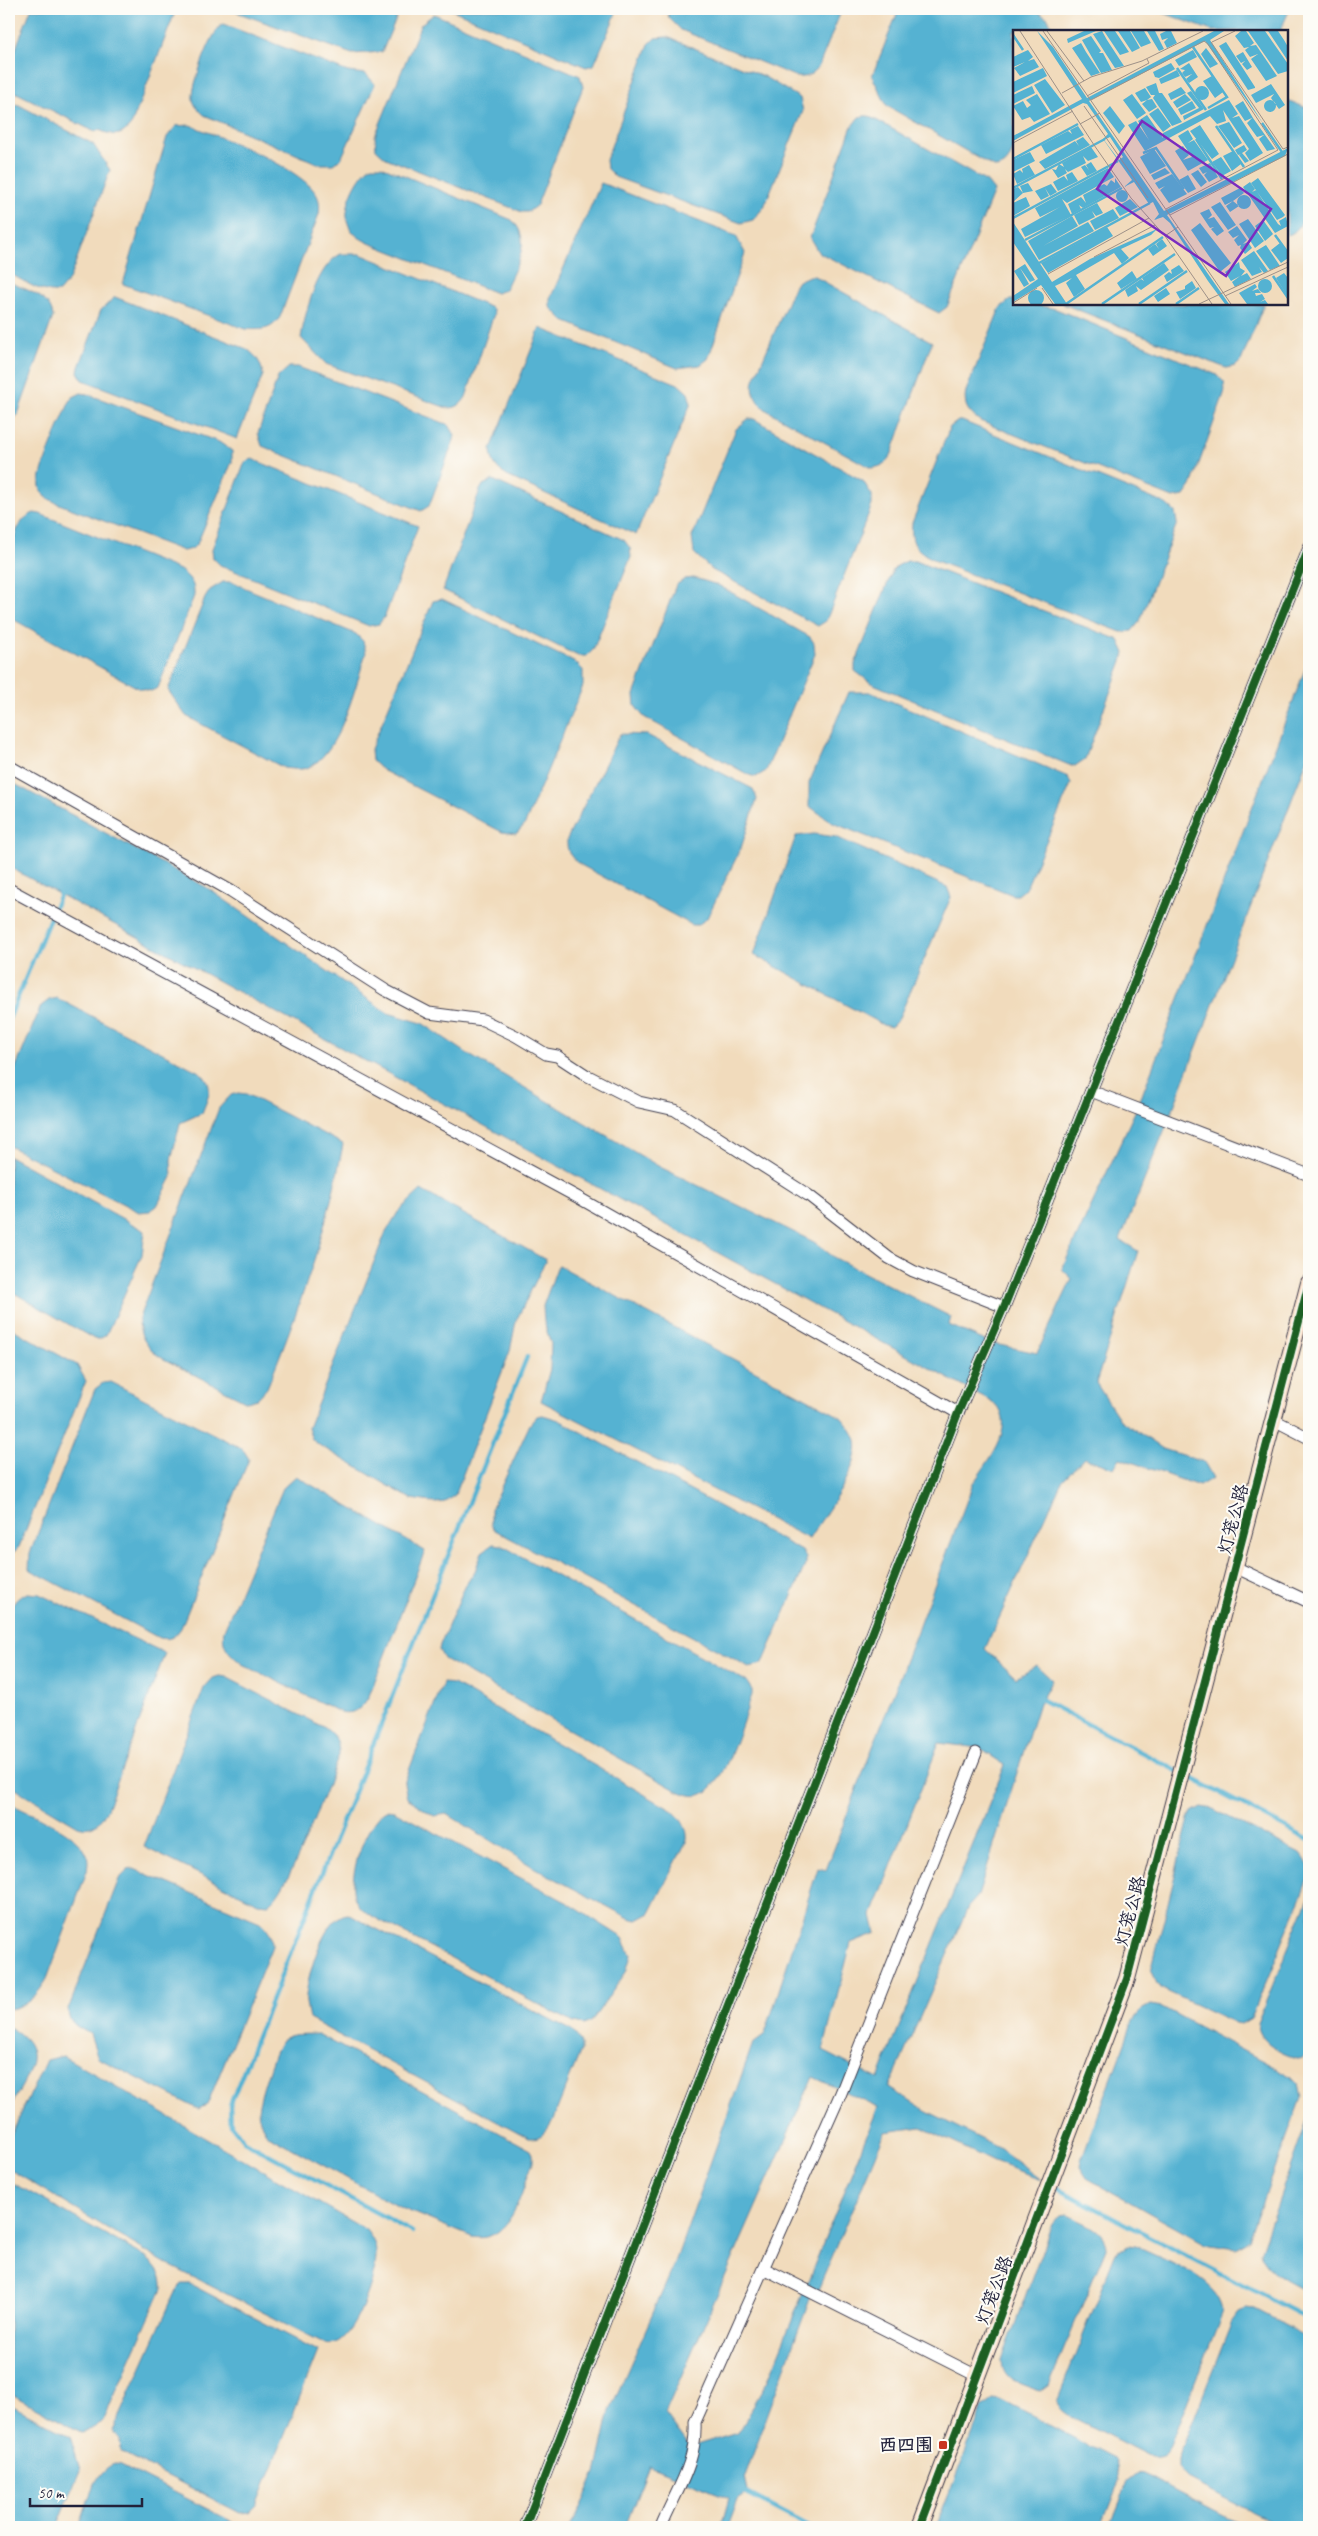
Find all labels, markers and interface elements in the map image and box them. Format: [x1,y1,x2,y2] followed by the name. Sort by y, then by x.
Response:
[1013,30,1288,305] inset map
[1213,1481,1253,1557] street label: 灯笼公路
[1110,1873,1150,1949] street label: 灯笼公路
[971,2252,1017,2328] street label: 灯笼公路
[879,2434,933,2456] place label: 西四围
[937,2439,949,2451] marker: 西四围
[30,2476,142,2508] scale bar
[38,2484,65,2503] text: 50 m

